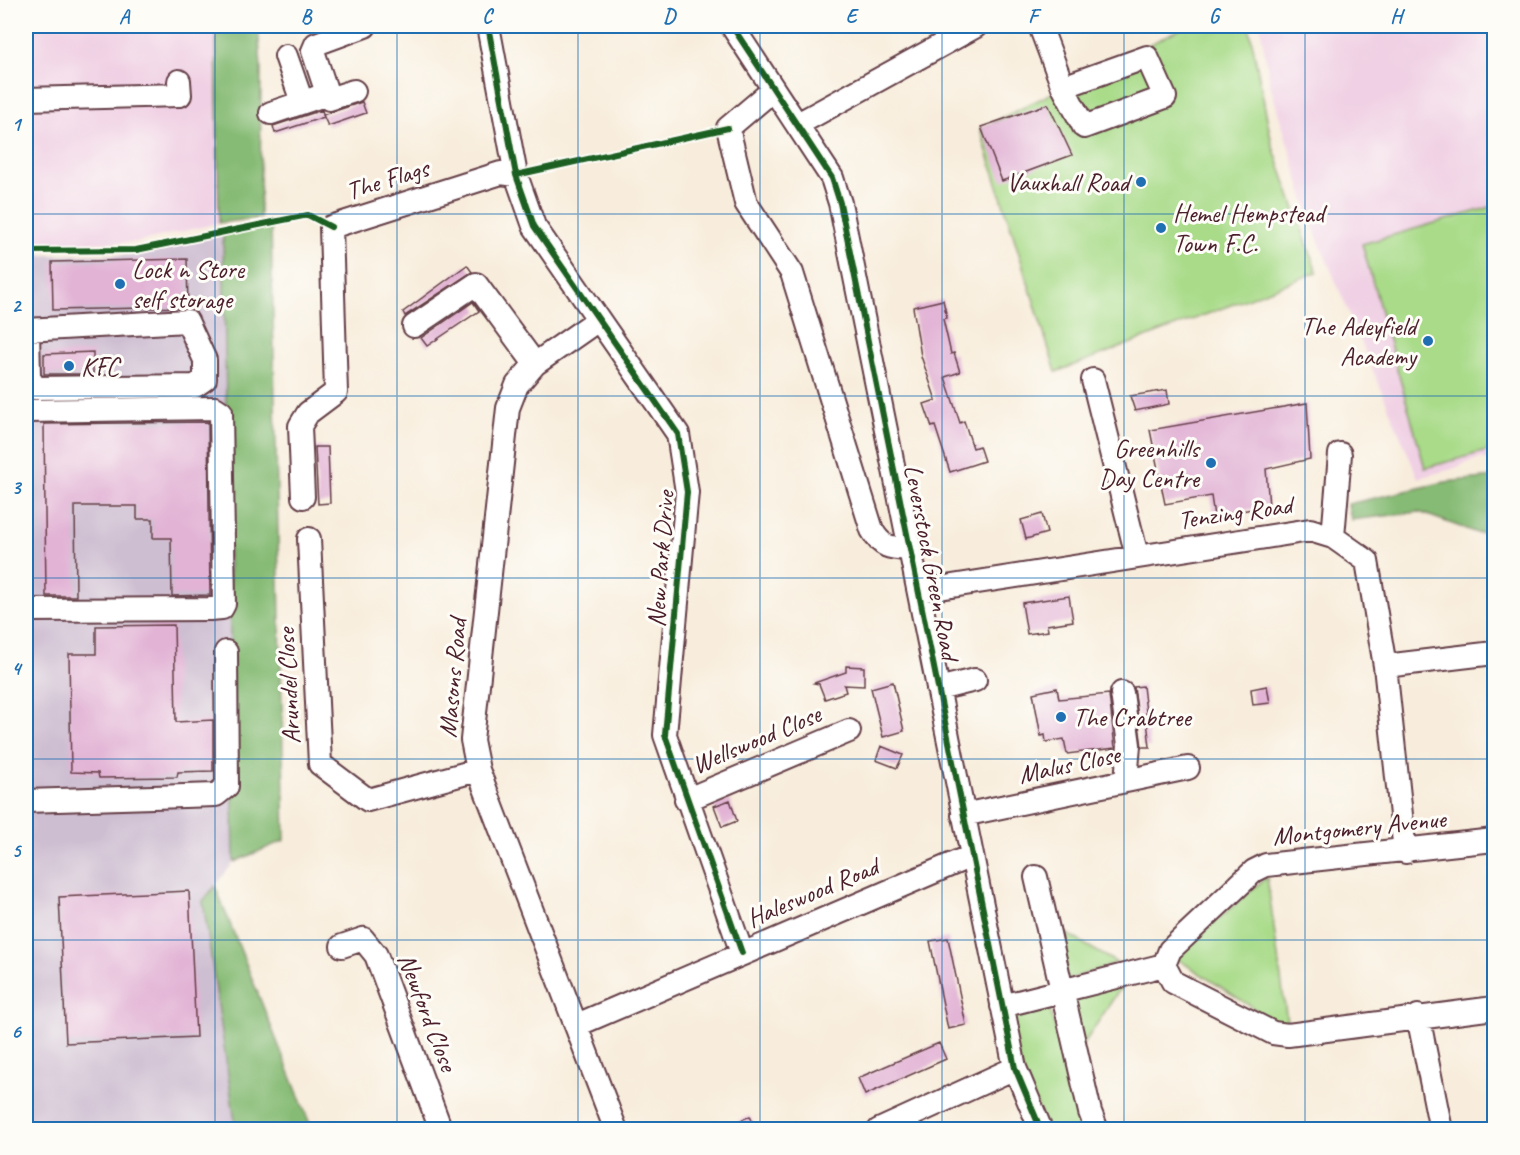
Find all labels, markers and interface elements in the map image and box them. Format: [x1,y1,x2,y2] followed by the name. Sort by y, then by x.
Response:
[119,4,131,29] text: A
[301,4,313,29] text: B
[482,4,494,29] text: C
[663,4,677,29] text: D
[846,4,860,29] text: E
[1028,4,1042,29] text: F
[1209,4,1222,29] text: G
[1390,4,1405,29] text: H
[12,112,23,137] text: 1
[342,151,434,208] street label: The Flags
[1007,166,1133,199] place label: Vauxhall Road
[1134,175,1148,189] marker: Vauxhall Road
[1173,197,1328,260] place label: Hemel Hempstead Town F.C.
[1154,221,1168,235] marker: Hemel Hempstead Town F.C.
[132,253,246,316] place label: Lock n Store self storage
[113,277,127,291] marker: Lock n Store self storage
[12,293,23,318] text: 2
[1301,310,1420,373] place label: The Adeyfield Academy
[1421,334,1435,348] marker: The Adeyfield Academy
[81,350,122,383] place label: KFC
[62,359,76,373] marker: KFC
[1099,432,1201,495] place label: Greenhills Day Centre
[1204,456,1218,470] marker: Greenhills Day Centre
[896,462,967,666] street label: Leverstock Green Road
[12,475,23,500] text: 3
[639,487,682,628] street label: New Park Drive
[1176,488,1298,537] street label: Tenzing Road
[431,613,474,739] street label: Masons Road
[269,625,308,745] street label: Arundel Close
[12,656,24,681] text: 4
[687,697,827,781] street label: Wellswood Close
[1073,701,1193,734] place label: The Crabtree
[1054,710,1068,724] marker: The Crabtree
[1015,737,1125,791] street label: Malus Close
[1271,802,1449,853] street label: Montgomery Avenue
[12,838,23,863] text: 5
[741,848,886,935] street label: Haleswood Road
[390,949,466,1078] street label: Newford Close
[11,1019,22,1044] text: 6

